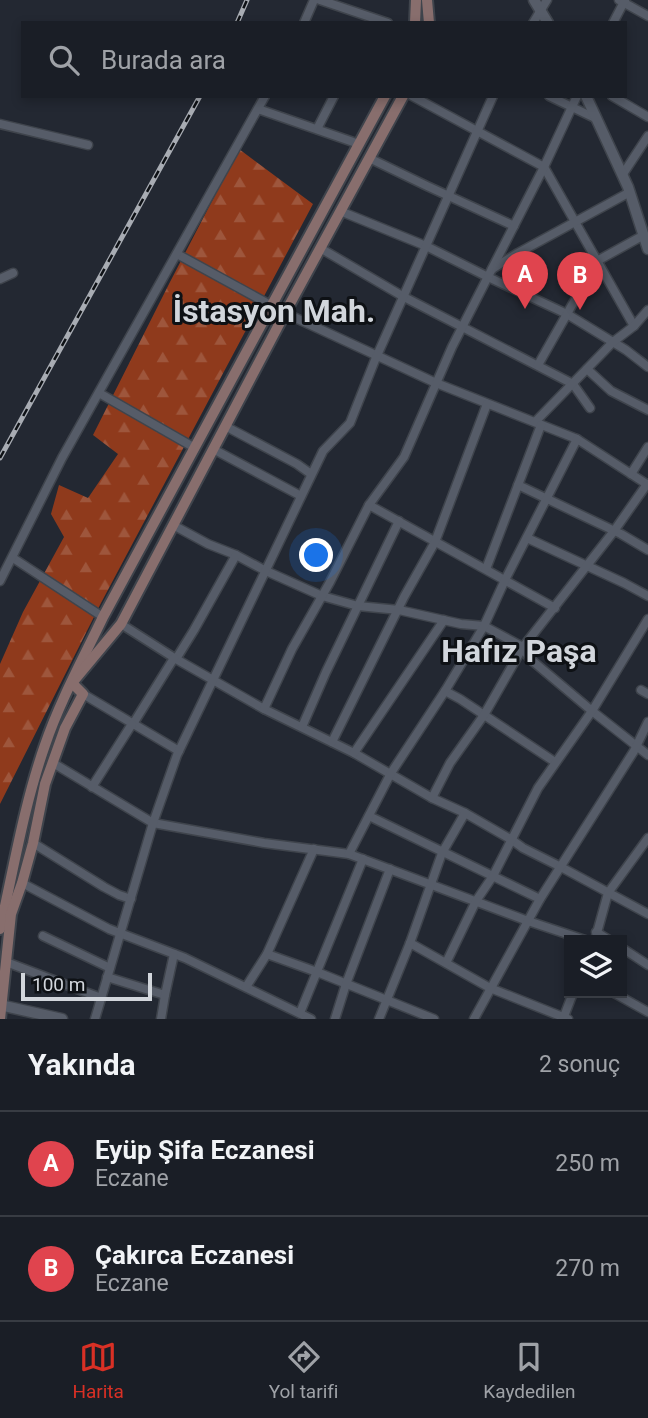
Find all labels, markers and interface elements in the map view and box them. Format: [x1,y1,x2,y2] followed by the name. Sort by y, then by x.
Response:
[21,21,627,98] search box
[45,41,83,79] icon: search
[101,45,226,75] text: Burada ara
[502,251,548,309] pin: A
[557,252,603,310] pin: B
[173,292,375,330] district label: İstasyon Mah.
[299,538,333,572] your location
[441,632,597,670] district label: Hafız Paşa
[564,935,627,998] map controls
[564,935,627,998] button: layers
[21,970,152,1002] scale bar
[32,973,85,996] text: 100 m
[28,1047,136,1082] text: Yakında
[539,1051,620,1078] text: 2 sonuç
[95,1135,315,1165] text: Eyüp Şifa Eczanesi
[43,1150,59,1177] text: A
[555,1150,620,1177] text: 250 m
[95,1165,169,1192] text: Eczane
[95,1240,294,1270] text: Çakırca Eczanesi
[44,1255,58,1282] text: B
[555,1255,620,1282] text: 270 m
[95,1270,169,1297] text: Eczane
[72,1338,124,1403] tab: Harita
[269,1338,338,1403] tab: Yol tarifi
[483,1338,576,1403] tab: Kaydedilen

